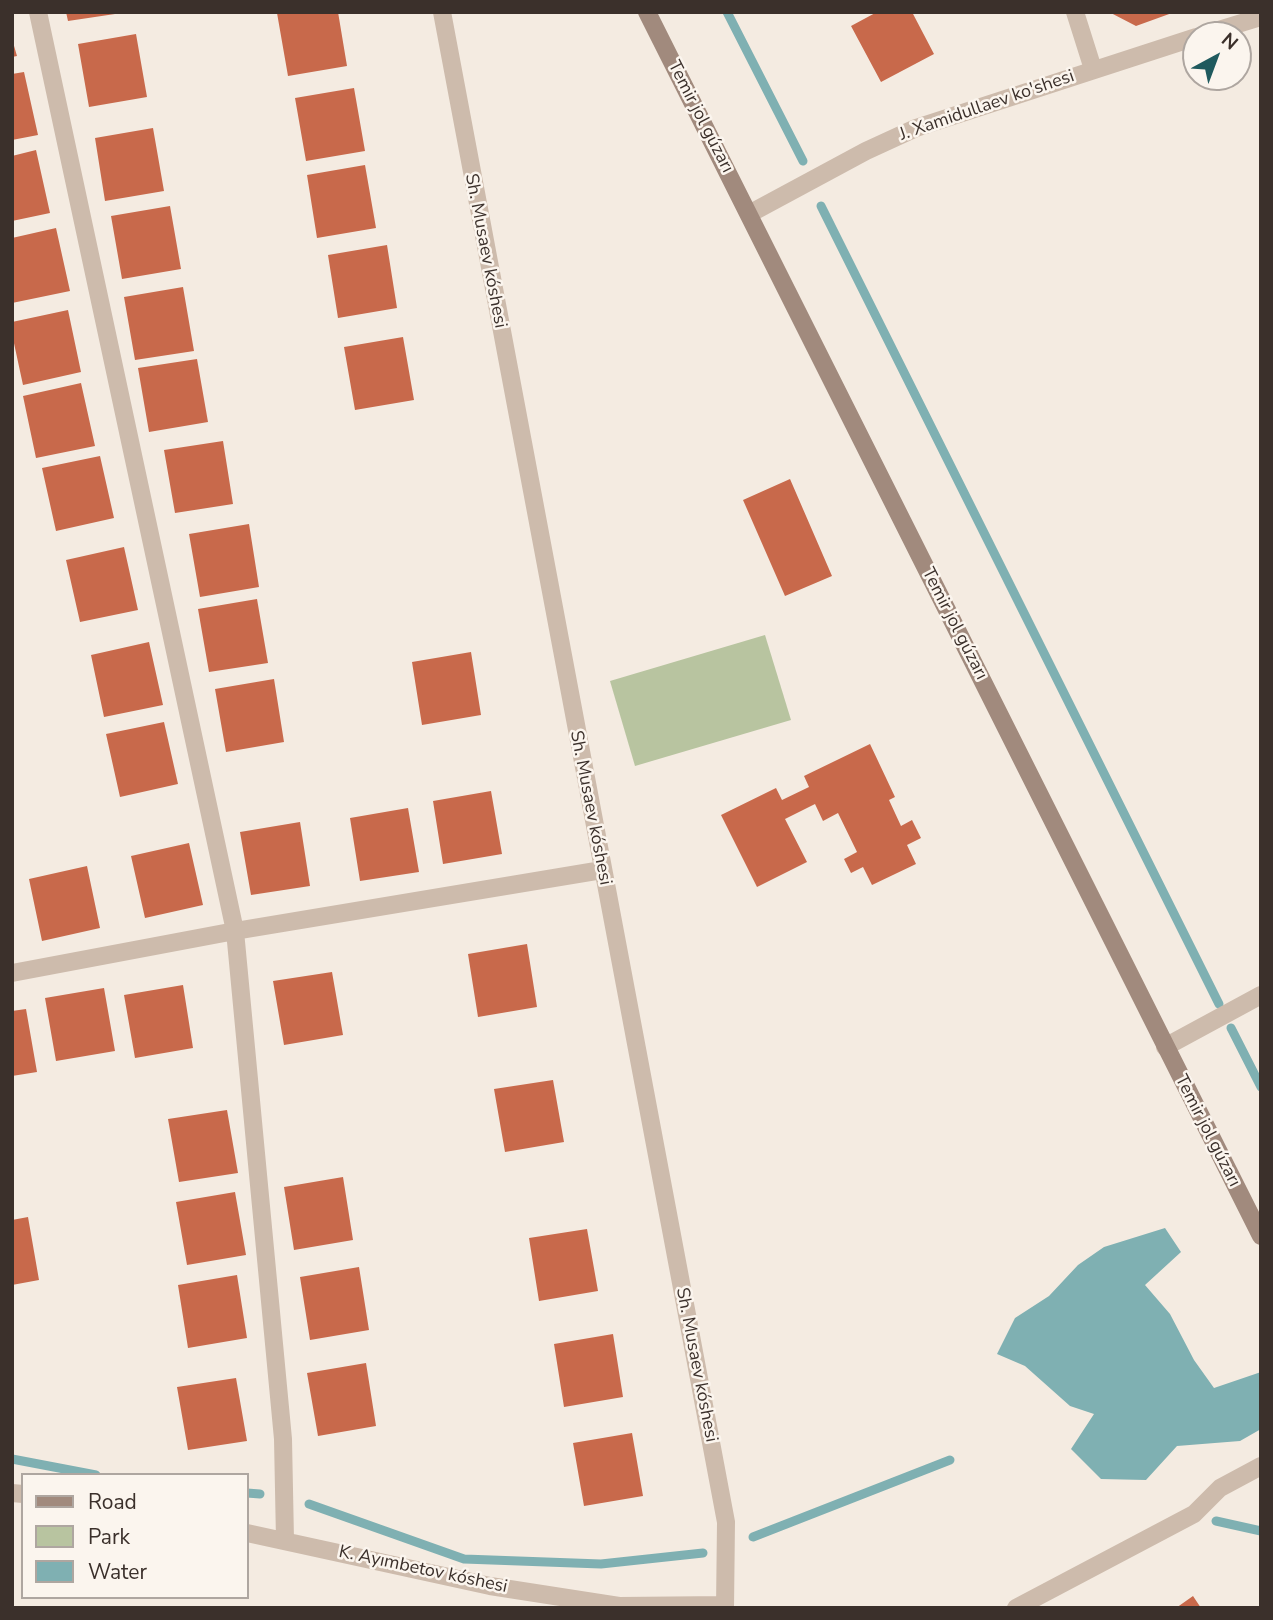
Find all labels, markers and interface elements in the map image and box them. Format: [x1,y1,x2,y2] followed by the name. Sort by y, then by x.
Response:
[1182,21,1252,91] north arrow
[1216,27,1243,56] text: N
[662,57,738,177] street label: Temir jol gúzarı
[897,66,1077,146] street label: J. Xamidullaev ko'shesi
[459,172,511,330] street label: Sh. Musaev kóshesi
[916,564,992,684] street label: Temir jol gúzarı
[564,729,616,887] street label: Sh. Musaev kóshesi
[1169,1071,1245,1191] street label: Temir jol gúzarı
[670,1286,722,1444] street label: Sh. Musaev kóshesi
[21,1473,248,1599] legend
[88,1488,137,1516] text: Road
[88,1523,130,1551] text: Park
[337,1542,509,1598] street label: K. Ayımbetov kóshesi
[88,1558,147,1586] text: Water

